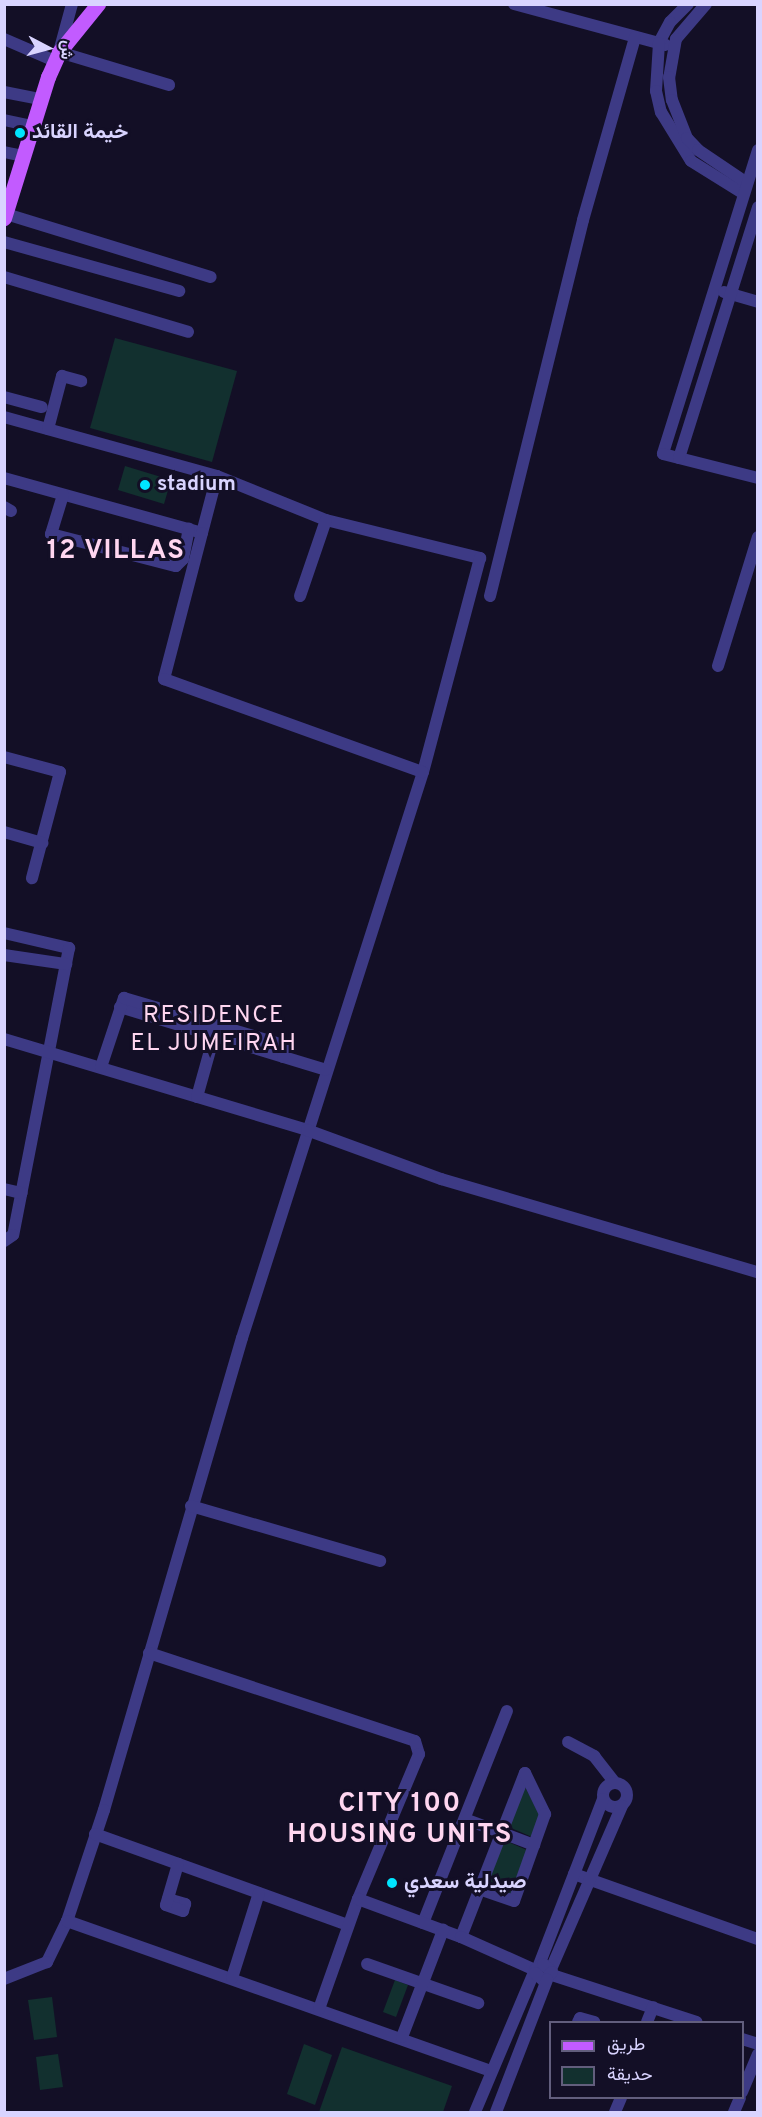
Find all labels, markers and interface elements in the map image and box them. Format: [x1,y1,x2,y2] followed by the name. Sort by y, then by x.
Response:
[18,18,78,78] north arrow
[55,39,77,60] text: ش
[32,120,128,146] place label: خيمة القائد
[13,126,27,140] marker: خيمة القائد
[157,472,236,498] place label: stadium
[138,478,152,492] marker: stadium
[46,536,186,568] district label: 12 VILLAS
[130,1003,298,1059] district label: RESIDENCE EL JUMEIRAH
[287,1788,513,1851] district label: CITY 100 HOUSING UNITS
[404,1870,526,1896] place label: صيدلية سعدي
[385,1876,399,1890] marker: صيدلية سعدي
[549,2021,744,2099] legend
[607,2034,645,2057] text: طريق
[607,2064,653,2087] text: حديقة

